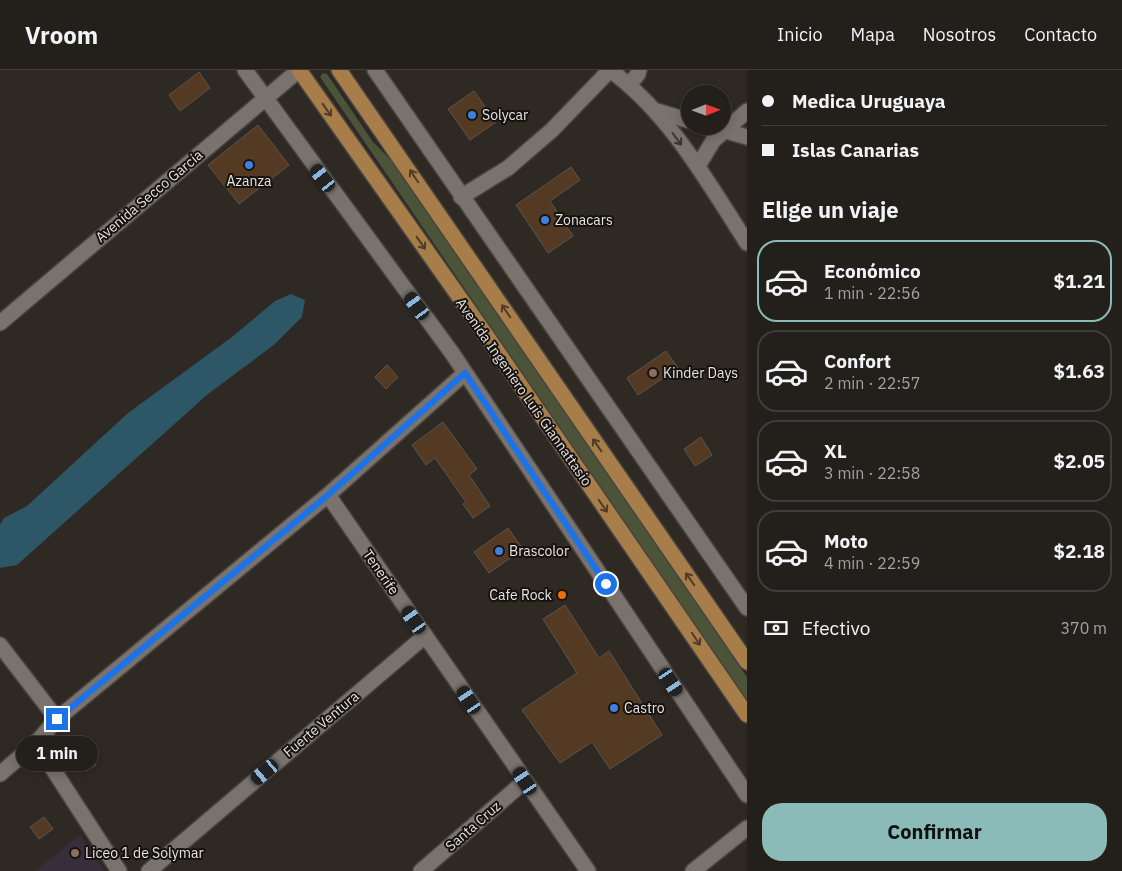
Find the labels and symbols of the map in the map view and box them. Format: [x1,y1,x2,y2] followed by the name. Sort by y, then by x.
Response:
[681,85,731,135] north arrow
[322,103,332,117] one-way arrow
[482,106,528,124] place label: Solycar
[466,109,478,121] marker: Solycar
[672,132,683,145] one-way arrow
[92,145,207,246] street label: Avenida Secco García
[243,159,255,171] marker: Azanza
[307,162,338,194] car
[409,170,419,184] one-way arrow
[226,172,272,190] place label: Azanza
[555,211,613,229] place label: Zonacars
[539,214,551,226] marker: Zonacars
[415,236,426,249] one-way arrow
[402,289,431,323] car
[452,295,596,490] street label: Avenida Ingeniero Luis Giannattasio
[500,304,510,318] one-way arrow
[663,364,738,382] place label: Kinder Days
[647,367,659,379] marker: Kinder Days
[592,438,602,452] one-way arrow
[598,498,608,512] one-way arrow
[509,542,569,560] place label: Brascolor
[493,545,505,557] marker: Brascolor
[359,546,403,598] street label: Tenerife
[684,572,694,586] one-way arrow
[595,573,617,595] route start
[489,586,553,604] place label: Cafe Rock
[556,589,568,601] marker: Cafe Rock
[399,603,428,637] car
[691,632,701,646] one-way arrow
[656,665,685,699] car
[454,683,483,717] car
[279,687,363,761] street label: Fuerte Ventura
[624,699,665,717] place label: Castro
[608,702,620,714] marker: Castro
[46,708,68,730] route end
[16,736,98,772] callout: 1 min
[248,757,281,787] car
[510,764,539,798] car
[442,797,505,855] street label: Santa Cruz
[85,844,204,862] place label: Liceo 1 de Solymar
[69,847,81,859] marker: Liceo 1 de Solymar

